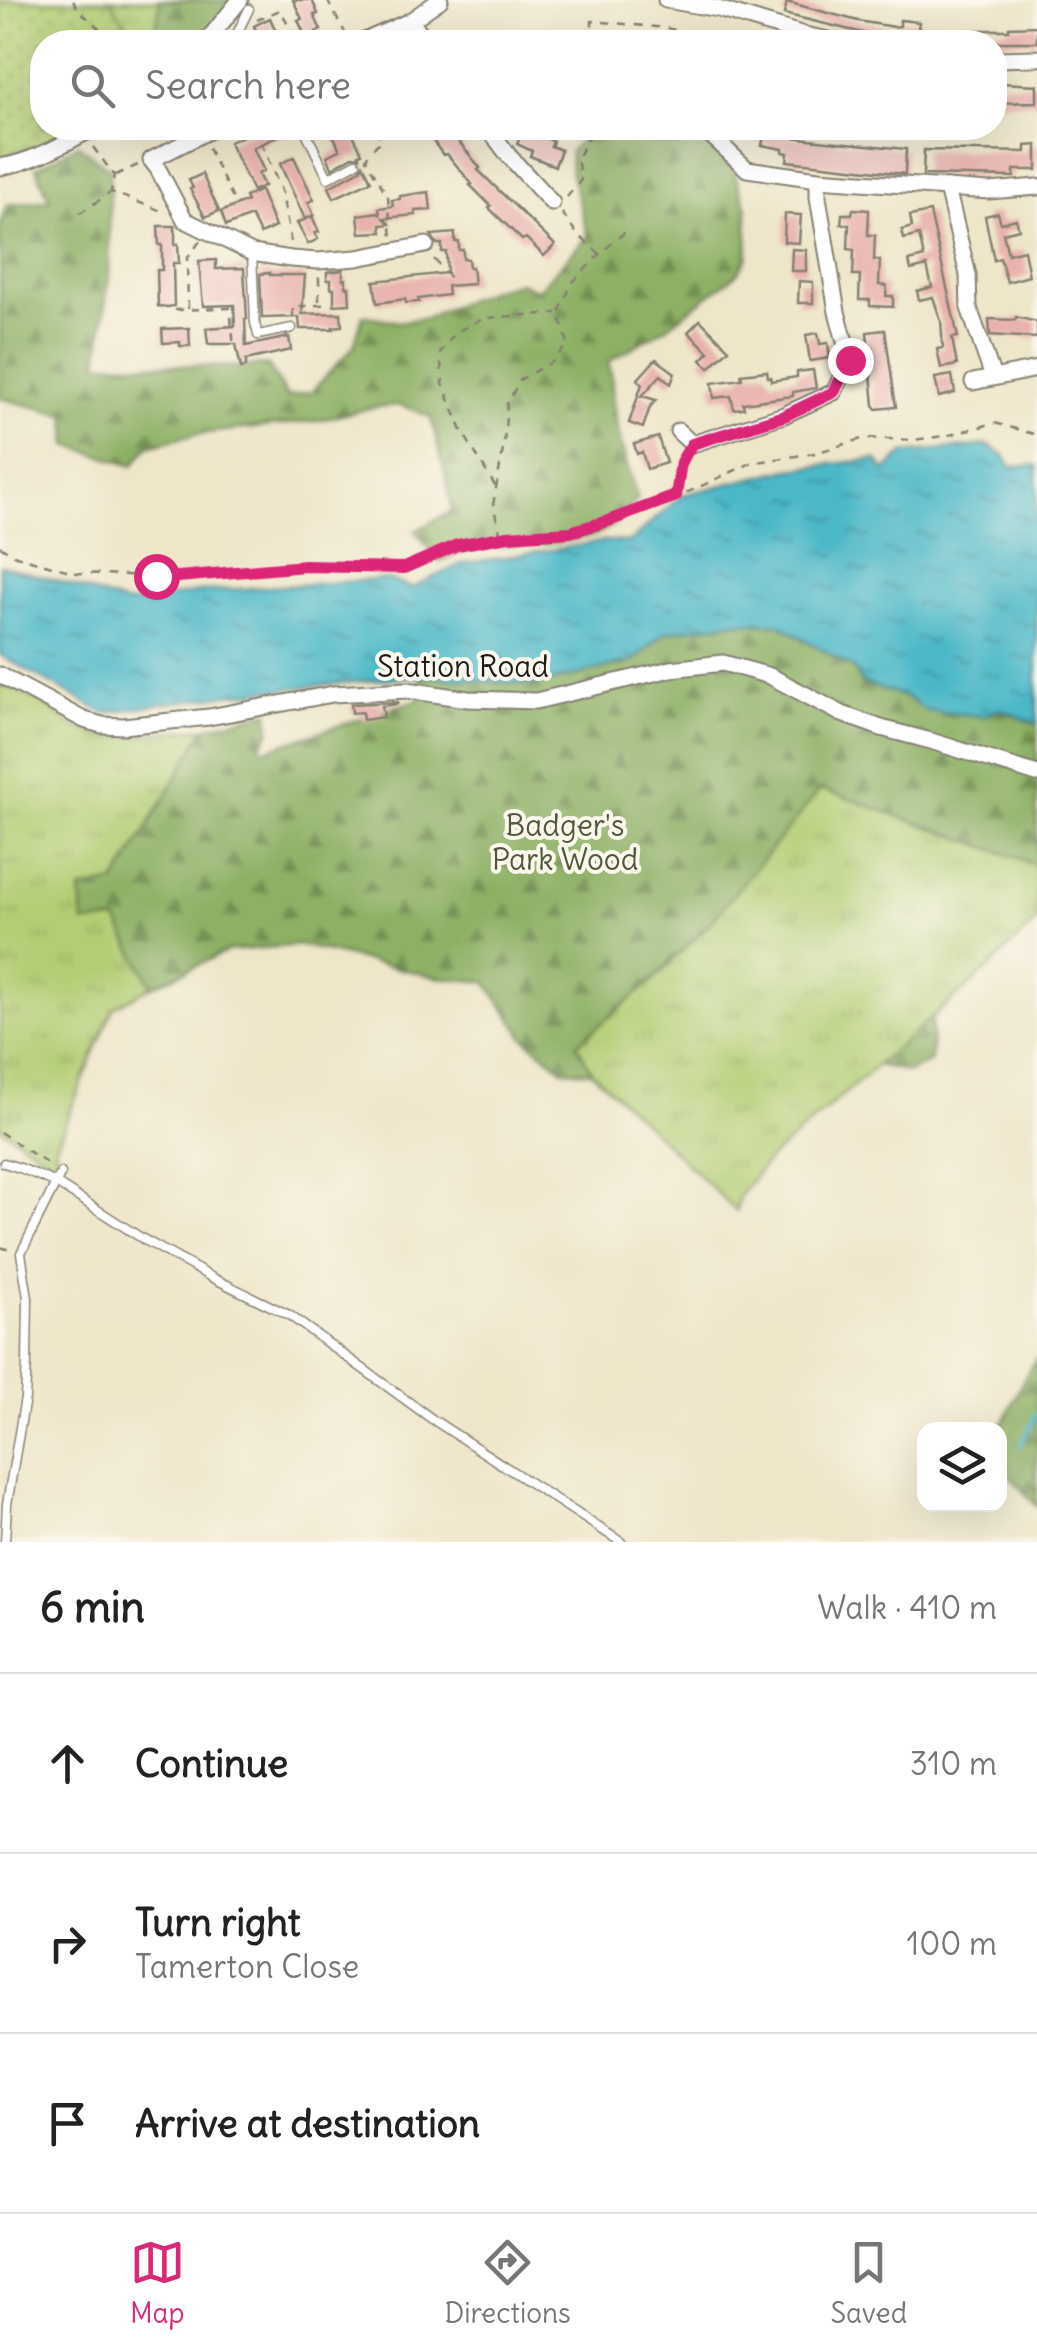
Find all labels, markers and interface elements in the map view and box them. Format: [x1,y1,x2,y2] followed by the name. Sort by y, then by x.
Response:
[30,30,1007,140] search box
[65,58,120,113] icon: search
[145,62,351,109] text: Search here
[828,338,874,384] route end
[134,554,180,600] route start
[377,647,549,685] street label: Station Road
[492,806,638,878] park label: Badger's Park Wood
[917,1422,1007,1512] map controls
[917,1422,1007,1512] button: layers
[40,1581,145,1633] text: 6 min
[817,1587,997,1628] text: Walk · 410 m
[40,1736,95,1791] icon: ahead
[135,1740,288,1787] text: Continue
[910,1743,997,1784] text: 310 m
[135,1899,301,1946] text: Turn right
[40,1916,95,1971] icon: right
[907,1923,997,1964] text: 100 m
[135,1946,359,1987] text: Tamerton Close
[40,2096,95,2151] icon: arrive
[135,2100,480,2147] text: Arrive at destination
[130,2235,185,2331] tab: Map
[444,2235,571,2331] tab: Directions
[830,2235,907,2331] tab: Saved

